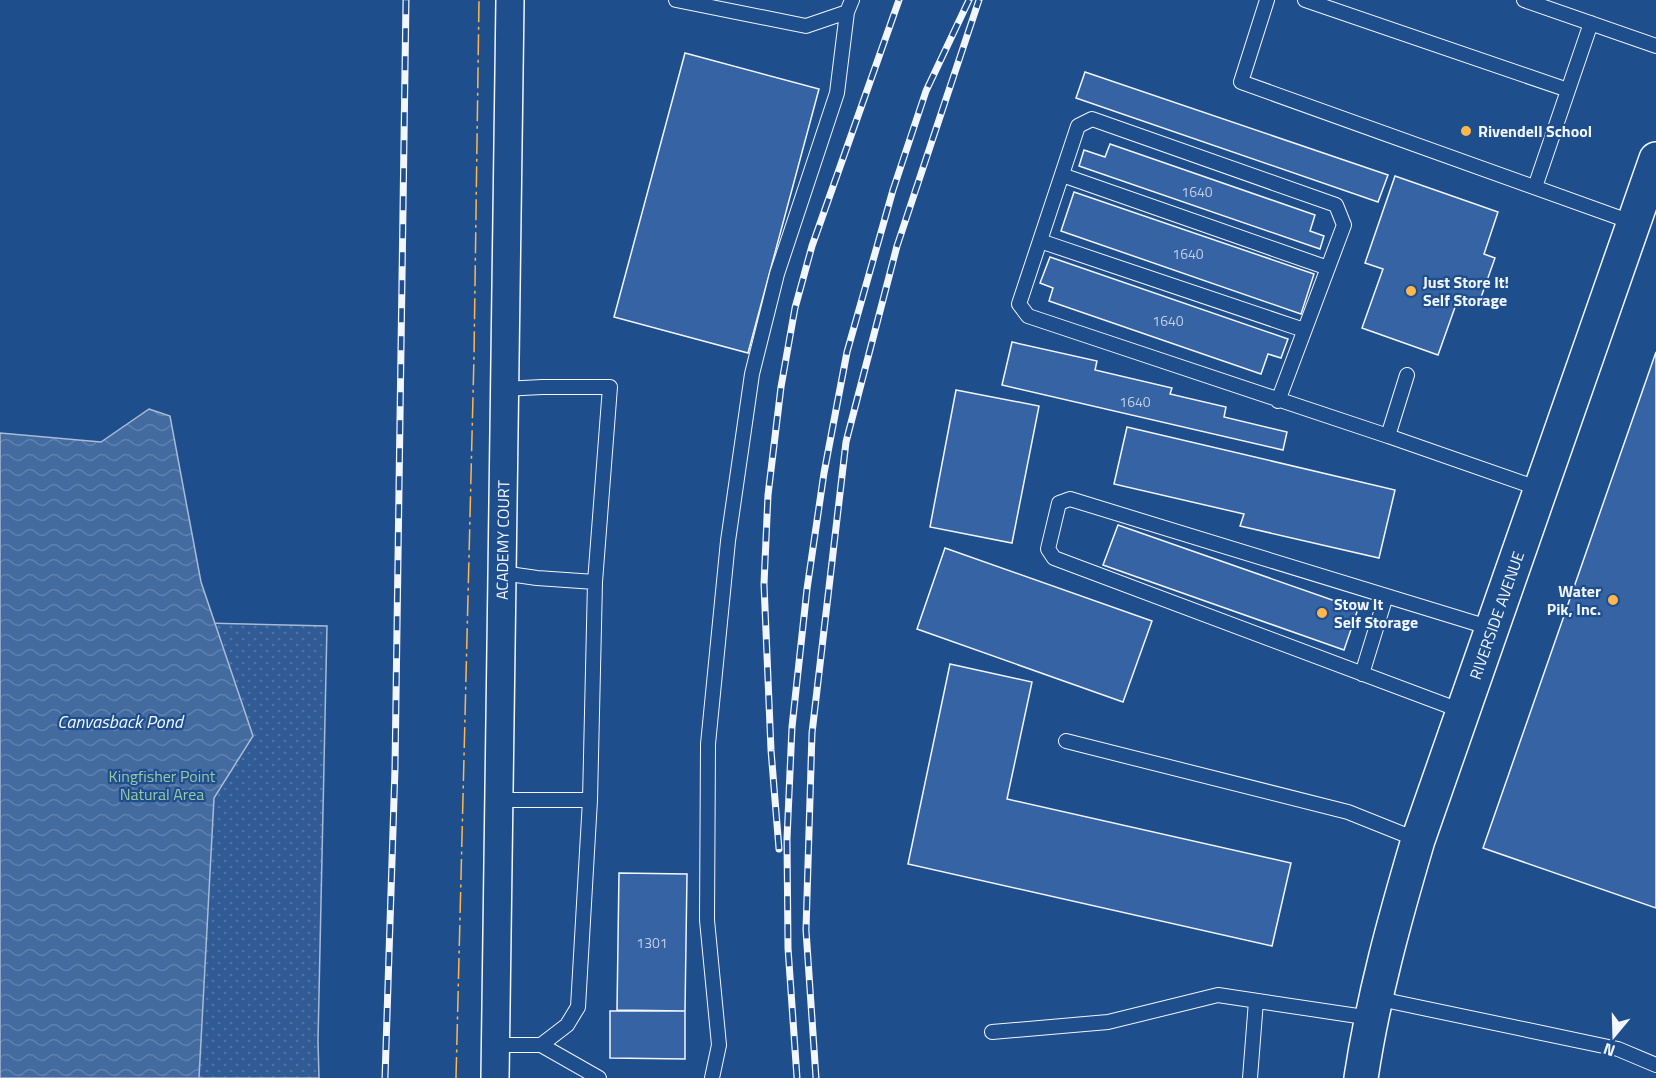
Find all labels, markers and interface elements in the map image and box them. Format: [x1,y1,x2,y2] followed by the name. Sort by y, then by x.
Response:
[1478,119,1592,143] place label: Rivendell School
[1459,124,1473,138] marker: Rivendell School
[1181,181,1213,202] house number: 1640
[1172,243,1204,264] house number: 1640
[1423,270,1509,312] place label: Just Store It! Self Storage
[1404,284,1418,298] marker: Just Store It! Self Storage
[1152,310,1184,331] house number: 1640
[1119,391,1151,412] house number: 1640
[490,479,515,600] street label: ACADEMY COURT
[1463,548,1530,683] street label: RIVERSIDE AVENUE
[1547,579,1601,621] place label: Water Pik, Inc.
[1334,592,1418,634] place label: Stow It Self Storage
[1606,593,1620,607] marker: Water Pik, Inc.
[1315,606,1329,620] marker: Stow It Self Storage
[57,708,185,735] water label: Canvasback Pond
[109,764,216,806] park label: Kingfisher Point Natural Area
[636,932,668,953] house number: 1301
[1584,1006,1644,1066] north arrow
[1600,1037,1618,1063] text: N

